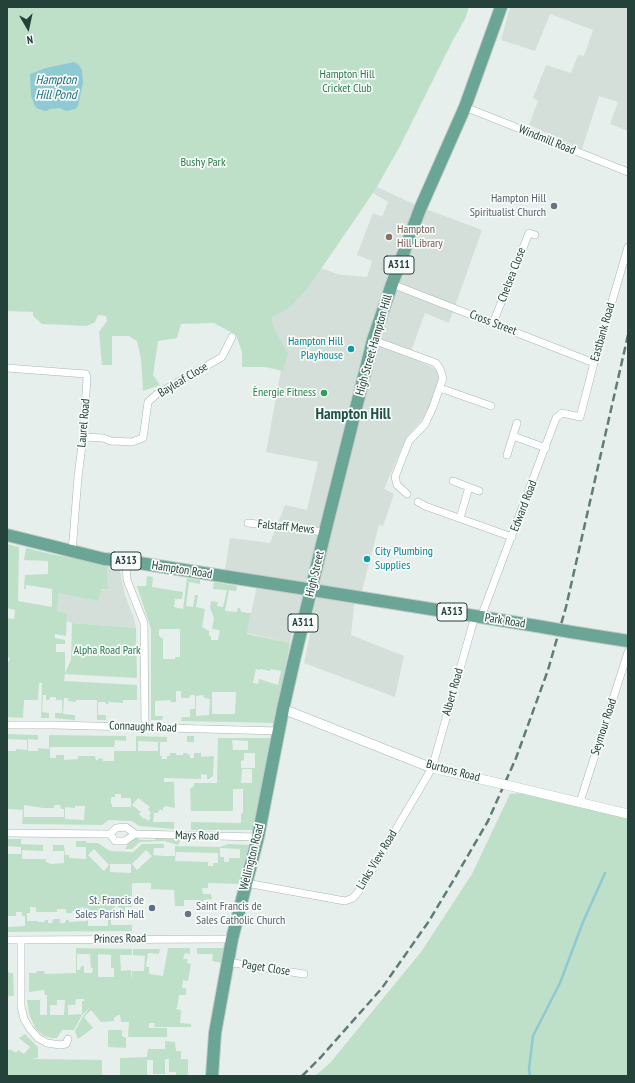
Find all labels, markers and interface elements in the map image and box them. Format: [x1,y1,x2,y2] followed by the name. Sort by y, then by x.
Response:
[8,8,48,48] north arrow
[26,32,34,47] text: N
[319,68,375,96] park label: Hampton Hill Cricket Club
[35,72,77,103] water label: Hampton Hill Pond
[516,122,578,158] street label: Windmill Road
[180,156,226,170] park label: Bushy Park
[470,192,546,220] place label: Hampton Hill Spiritualist Church
[549,201,559,211] marker: Hampton Hill Spiritualist Church
[397,223,443,251] place label: Hampton Hill Library
[384,232,394,242] marker: Hampton Hill Library
[495,246,529,304] street label: Chelsea Close
[384,256,414,274] road number: A311
[353,293,395,397] street label: High Street Hampton Hill
[588,301,618,363] street label: Eastbank Road
[467,307,519,339] street label: Cross Street
[288,335,343,363] place label: Hampton Hill Playhouse
[346,344,356,354] marker: Hampton Hill Playhouse
[155,360,211,400] street label: Bayleaf Close
[253,386,316,400] place label: Ènergie Fitness
[319,388,329,398] marker: Ènergie Fitness
[75,398,93,448] street label: Laurel Road
[315,404,391,424] district label: Hampton Hill
[508,478,540,534] street label: Edward Road
[257,517,315,537] street label: Falstaff Mews
[375,545,433,573] place label: City Plumbing Supplies
[303,550,327,598] street label: High Street
[111,552,141,570] road number: A313
[362,554,372,564] marker: City Plumbing Supplies
[151,558,213,582] street label: Hampton Road
[437,603,467,621] road number: A313
[484,611,526,631] street label: Park Road
[288,614,318,632] road number: A311
[73,644,141,658] park label: Alpha Road Park
[439,667,467,717] street label: Albert Road
[588,697,620,757] street label: Seymour Road
[109,719,177,735] street label: Connaught Road
[424,757,482,785] street label: Burtons Road
[237,822,267,892] street label: Wellington Road
[354,827,400,893] street label: Links View Road
[175,828,219,844] street label: Mays Road
[75,894,144,922] place label: St. Francis de Sales Parish Hall
[196,900,285,928] place label: Saint Francis de Sales Catholic Church
[147,903,157,913] marker: St. Francis de Sales Parish Hall
[183,909,193,919] marker: Saint Francis de Sales Catholic Church
[94,931,146,947] street label: Princes Road
[241,957,291,979] street label: Paget Close

